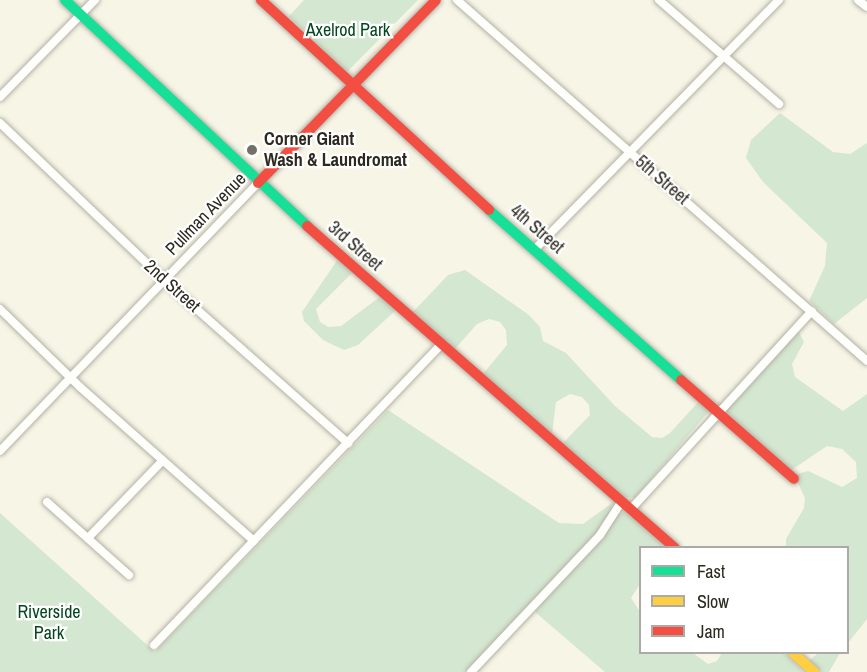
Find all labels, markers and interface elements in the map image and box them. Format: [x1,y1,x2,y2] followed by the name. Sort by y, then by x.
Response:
[306,19,390,41] park label: Axelrod Park
[264,129,407,172] place label: Corner Giant Wash & Laundromat
[245,143,259,157] marker: Corner Giant Wash & Laundromat
[631,151,693,209] street label: 5th Street
[161,168,251,260] street label: Pullman Avenue
[506,200,568,258] street label: 4th Street
[323,217,387,275] street label: 3rd Street
[139,255,205,317] street label: 2nd Street
[639,546,849,654] legend
[697,559,725,584] text: Fast
[697,589,729,614] text: Slow
[17,602,81,644] park label: Riverside Park
[697,619,725,644] text: Jam

